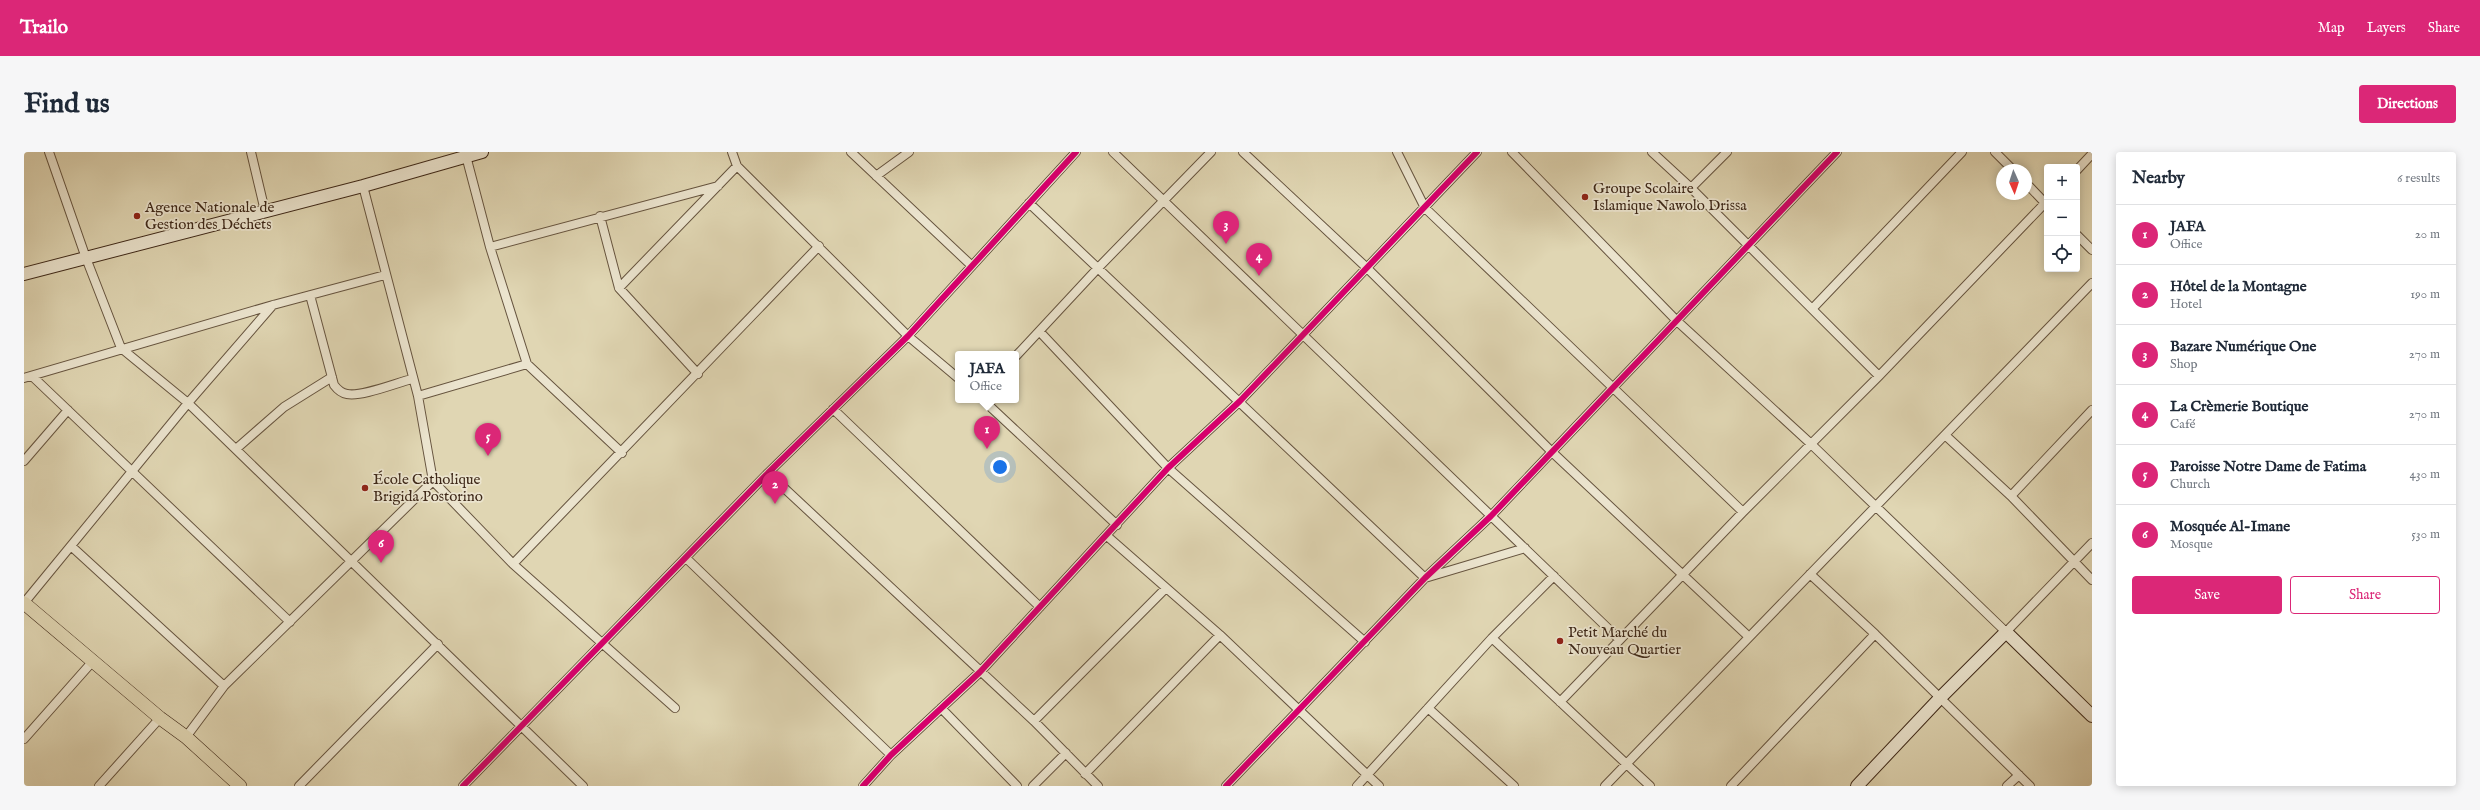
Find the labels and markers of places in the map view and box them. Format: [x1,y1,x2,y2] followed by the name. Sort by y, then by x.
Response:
[1593,179,1747,215] place label: Groupe Scolaire Islamique Nawolo Drissa
[1580,192,1590,202] marker: Groupe Scolaire Islamique Nawolo Drissa
[144,198,275,234] place label: Agence Nationale de Gestion des Déchets
[132,211,142,221] marker: Agence Nationale de Gestion des Déchets
[1213,211,1239,244] pin: 3
[1246,243,1272,276] pin: 4
[974,416,1000,449] pin: 1
[475,423,501,456] pin: 5
[373,470,483,506] place label: École Catholique Brigida Postorino
[762,471,788,504] pin: 2
[360,483,370,493] marker: École Catholique Brigida Postorino
[368,530,394,563] pin: 6
[1568,623,1681,659] place label: Petit Marché du Nouveau Quartier
[1555,636,1565,646] marker: Petit Marché du Nouveau Quartier

